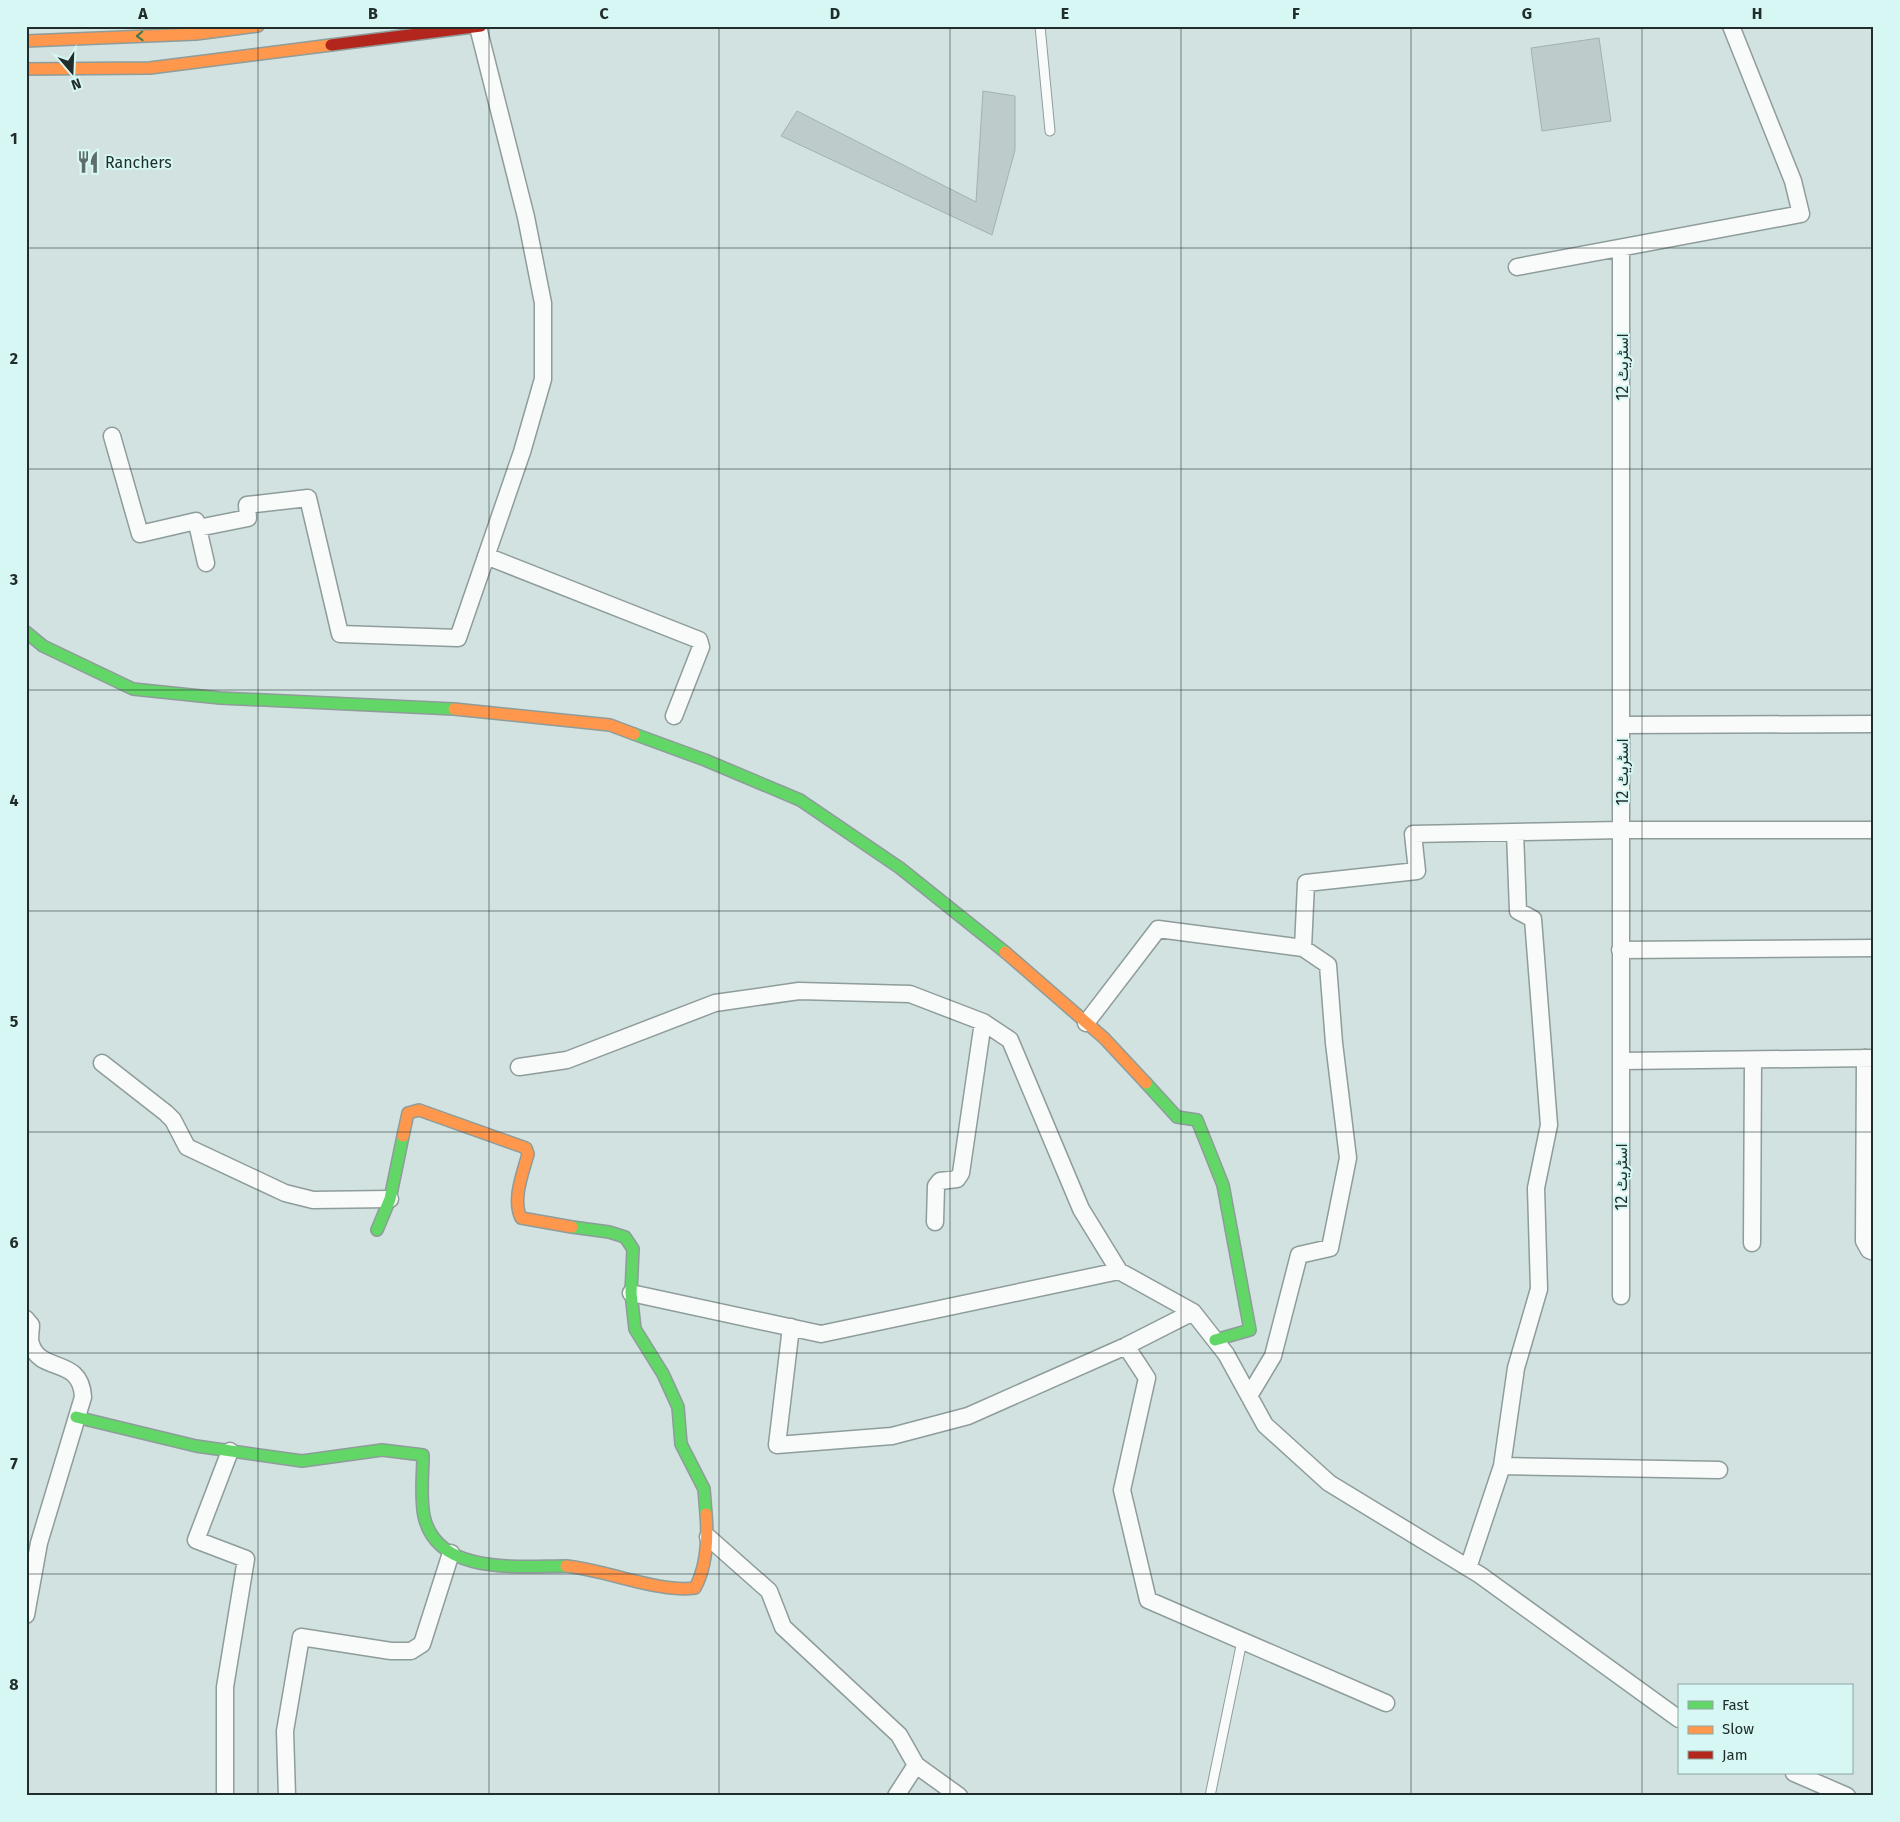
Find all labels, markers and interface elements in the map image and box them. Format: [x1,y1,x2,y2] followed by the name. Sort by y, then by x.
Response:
[137,4,148,23] text: A
[368,4,378,23] text: B
[599,4,609,23] text: C
[830,4,840,23] text: D
[1061,4,1069,23] text: E
[1292,4,1300,23] text: F
[1522,4,1532,23] text: G
[1752,4,1762,23] text: H
[135,31,143,42] one-way arrow
[48,48,98,98] north arrow
[69,74,83,93] text: N
[10,129,18,148] text: 1
[75,149,101,175] restaurant icon: Ranchers
[105,153,172,172] place label: Ranchers
[1613,334,1633,400] street label: اسٹریٹ 12
[10,349,18,368] text: 2
[9,570,18,589] text: 3
[1613,739,1633,805] street label: اسٹریٹ 12
[9,791,19,810] text: 4
[10,1012,19,1031] text: 5
[1612,1144,1632,1210] street label: اسٹریٹ 12
[9,1233,19,1252] text: 6
[10,1454,18,1473] text: 7
[9,1675,19,1694] text: 8
[1678,1684,1852,1774] legend
[1722,1696,1749,1714] text: Fast
[1722,1720,1754,1738] text: Slow
[1722,1746,1748,1764] text: Jam

